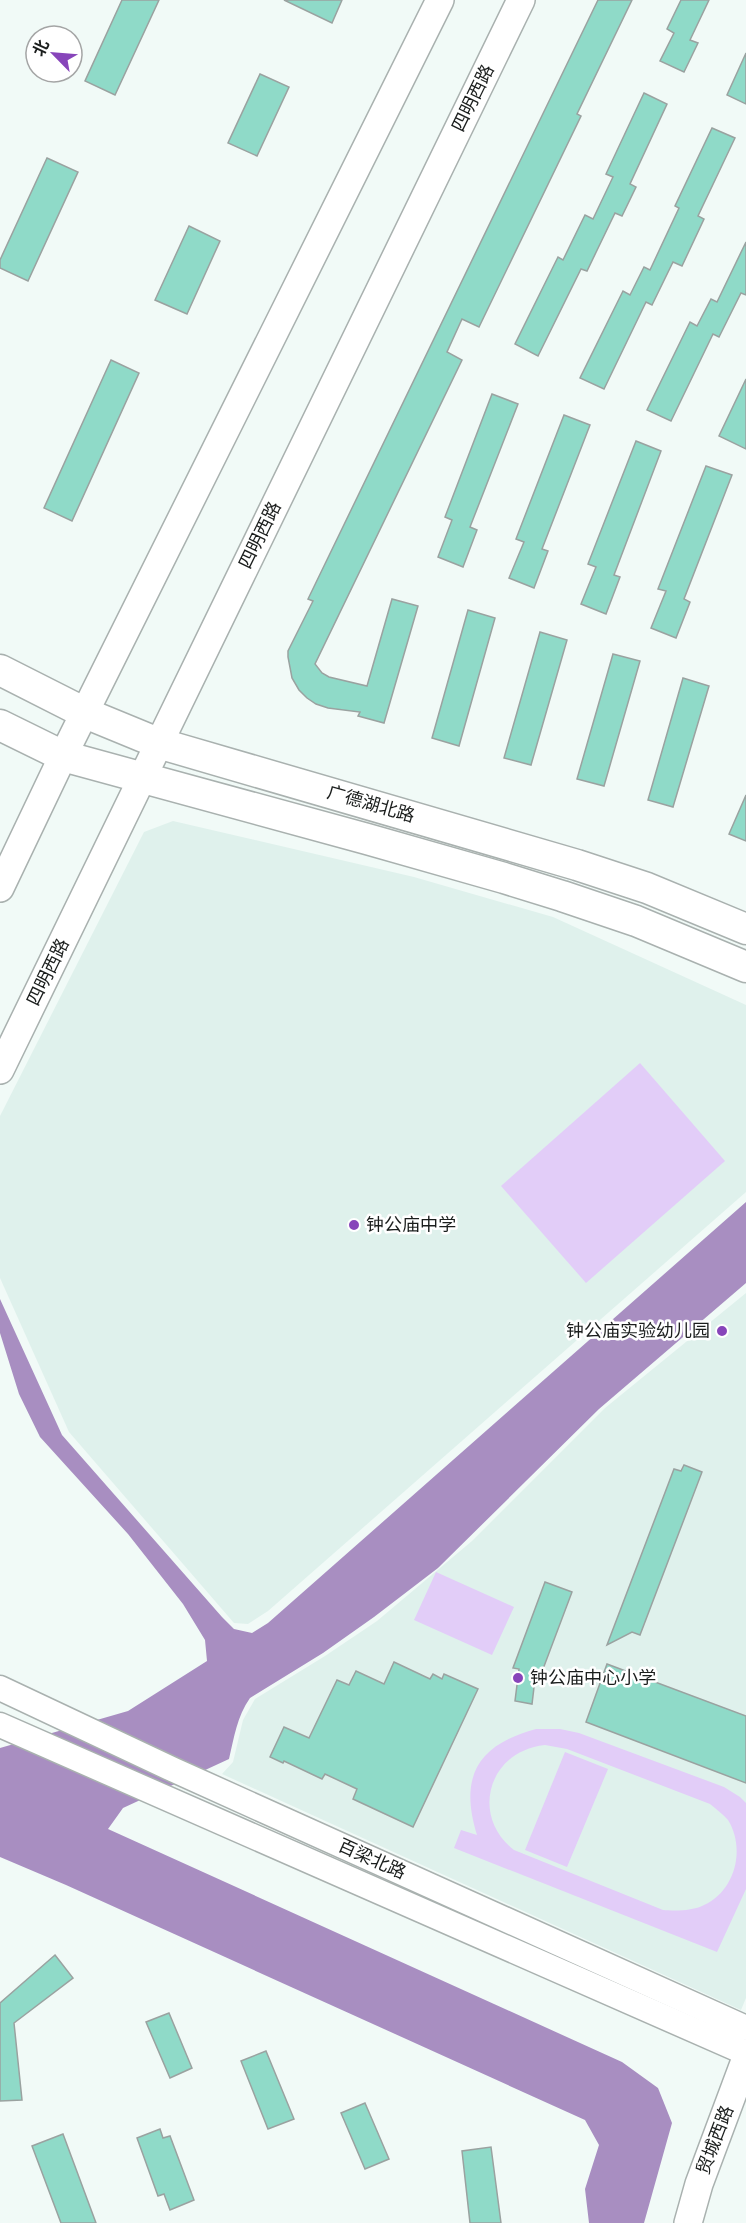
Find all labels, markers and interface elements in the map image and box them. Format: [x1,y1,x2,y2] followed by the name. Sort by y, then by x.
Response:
[24,24,84,84] north arrow
[29,37,53,59] text: 北
[447,61,498,135] street label: 四明西路
[234,498,285,572] street label: 四明西路
[325,781,417,826] street label: 广德湖北路
[22,935,73,1009] street label: 四明西路
[366,1214,456,1235] place label: 钟公庙中学
[347,1218,361,1232] marker: 钟公庙中学
[566,1320,710,1341] place label: 钟公庙实验幼儿园
[715,1324,729,1338] marker: 钟公庙实验幼儿园
[530,1667,656,1688] place label: 钟公庙中心小学
[511,1671,525,1685] marker: 钟公庙中心小学
[335,1834,409,1883] street label: 百梁北路
[692,2102,737,2177] street label: 贸城西路

